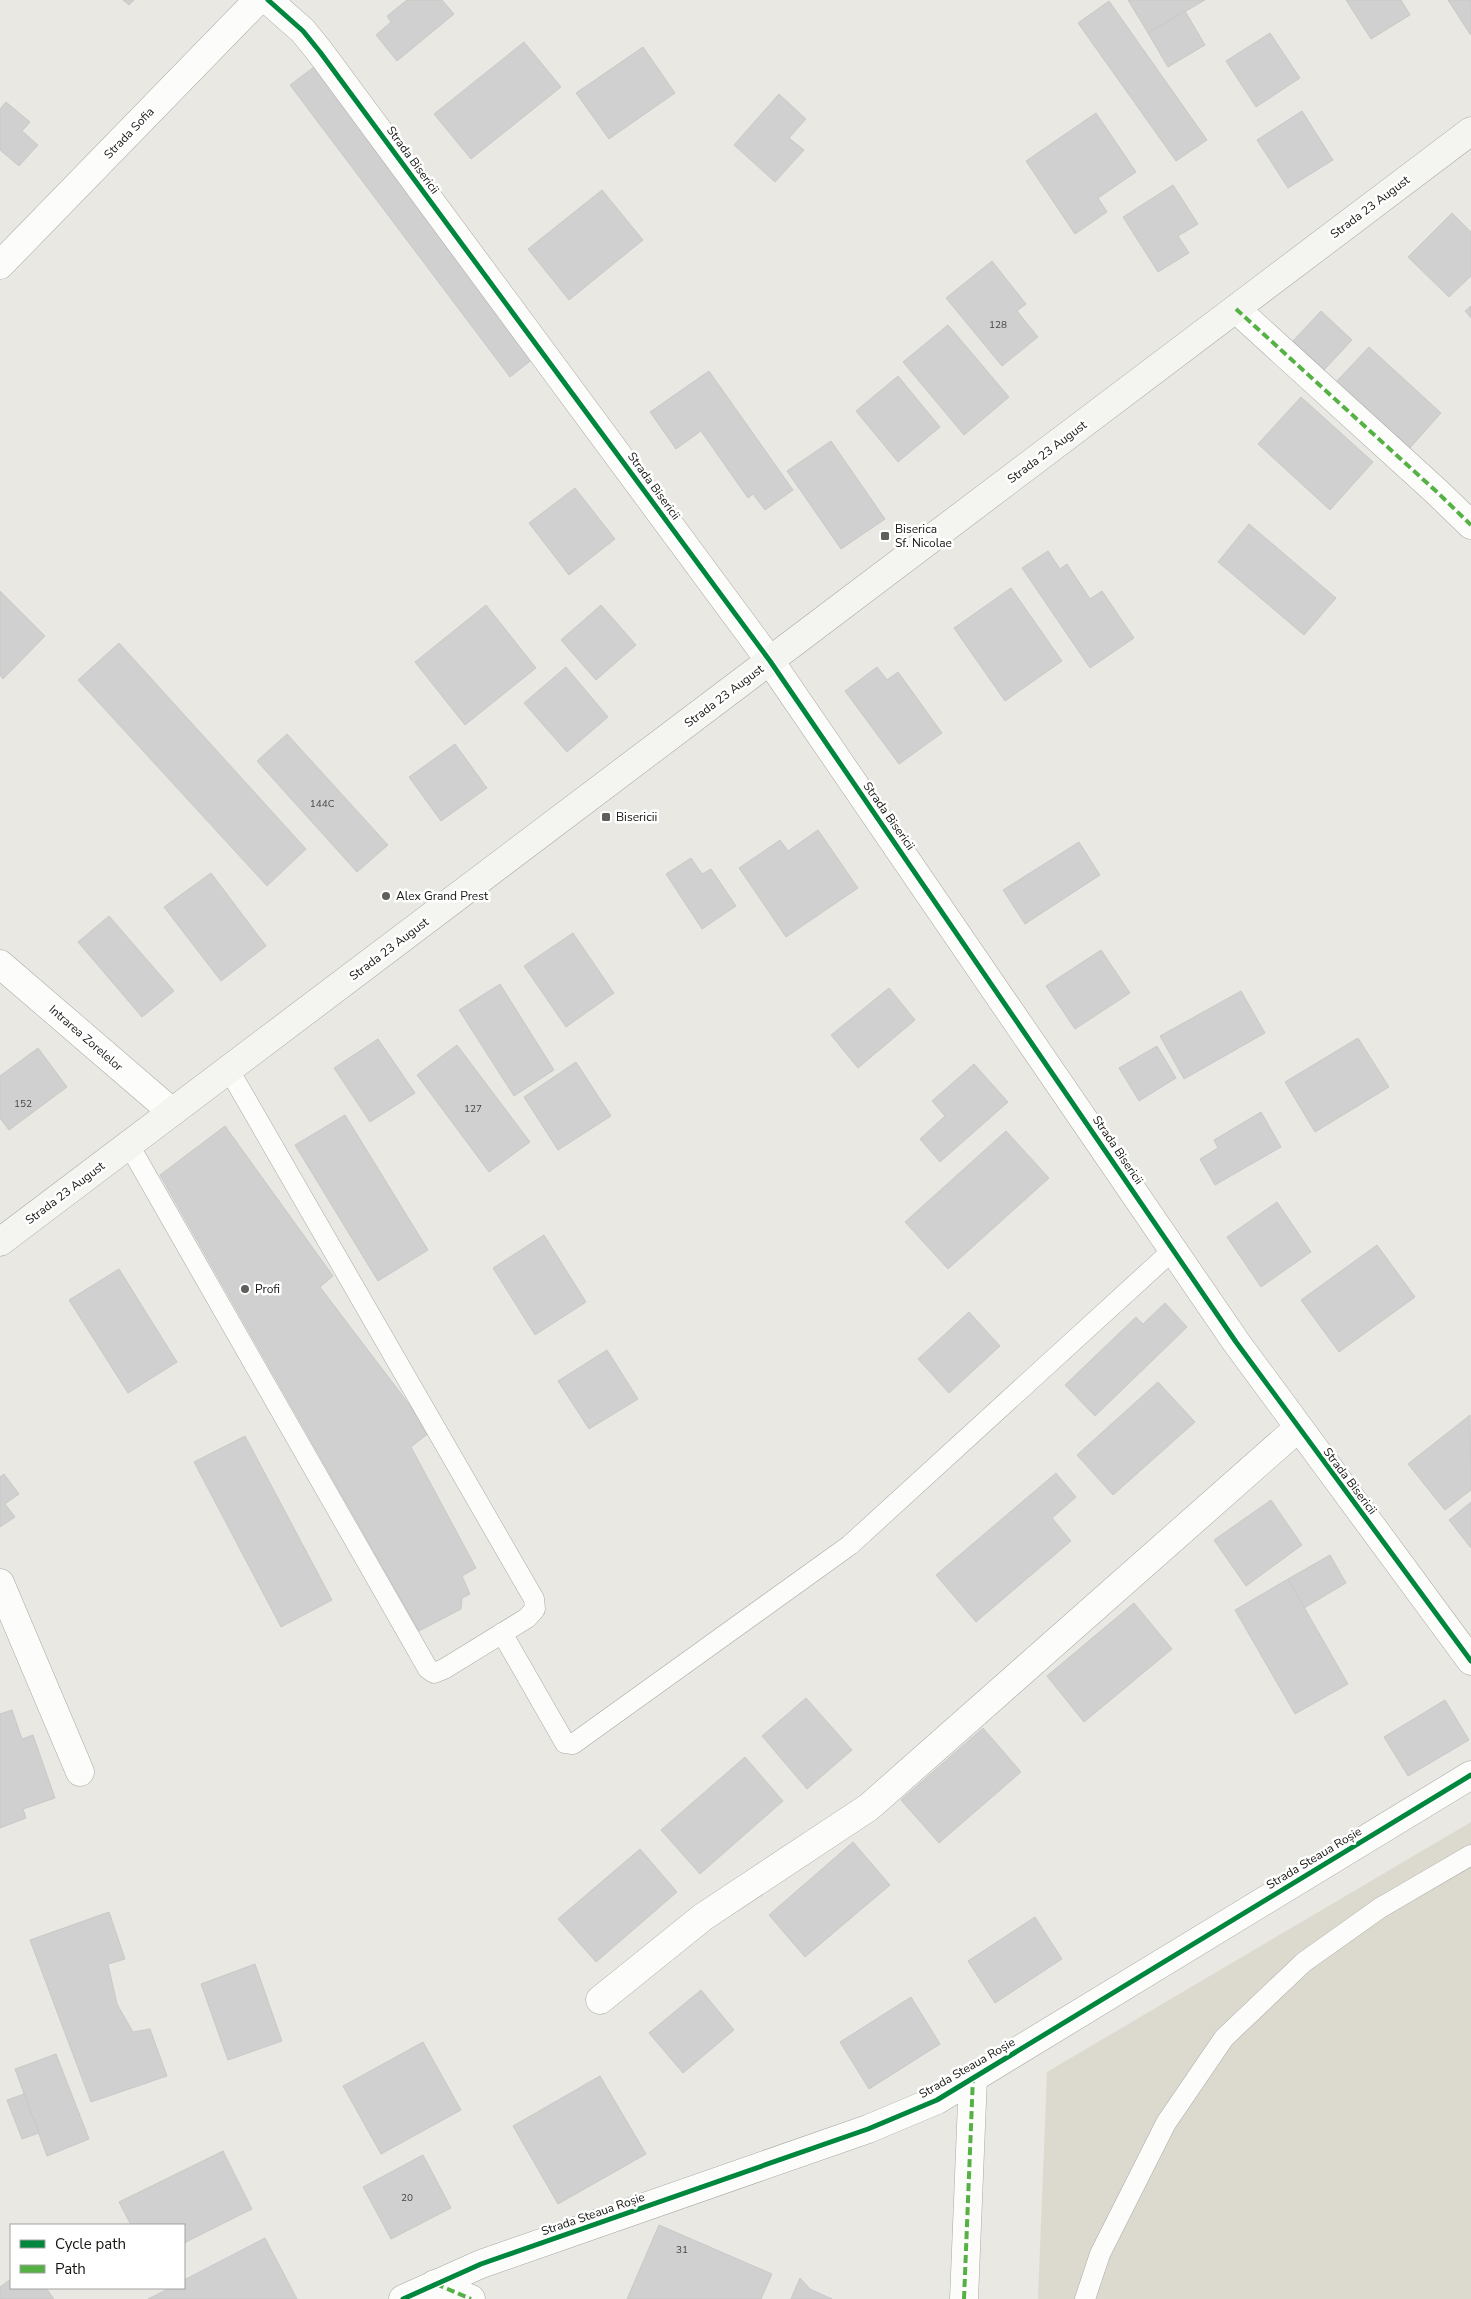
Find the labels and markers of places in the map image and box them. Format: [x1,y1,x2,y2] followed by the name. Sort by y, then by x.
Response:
[895,521,952,551] place label: Biserica Sf. Nicolae
[879,530,891,542] marker: Biserica Sf. Nicolae
[616,809,657,825] place label: Bisericii
[600,811,612,823] marker: Bisericii
[396,888,489,904] place label: Alex Grand Prest
[380,890,392,902] marker: Alex Grand Prest
[255,1281,280,1297] place label: Profi
[239,1283,251,1295] marker: Profi

